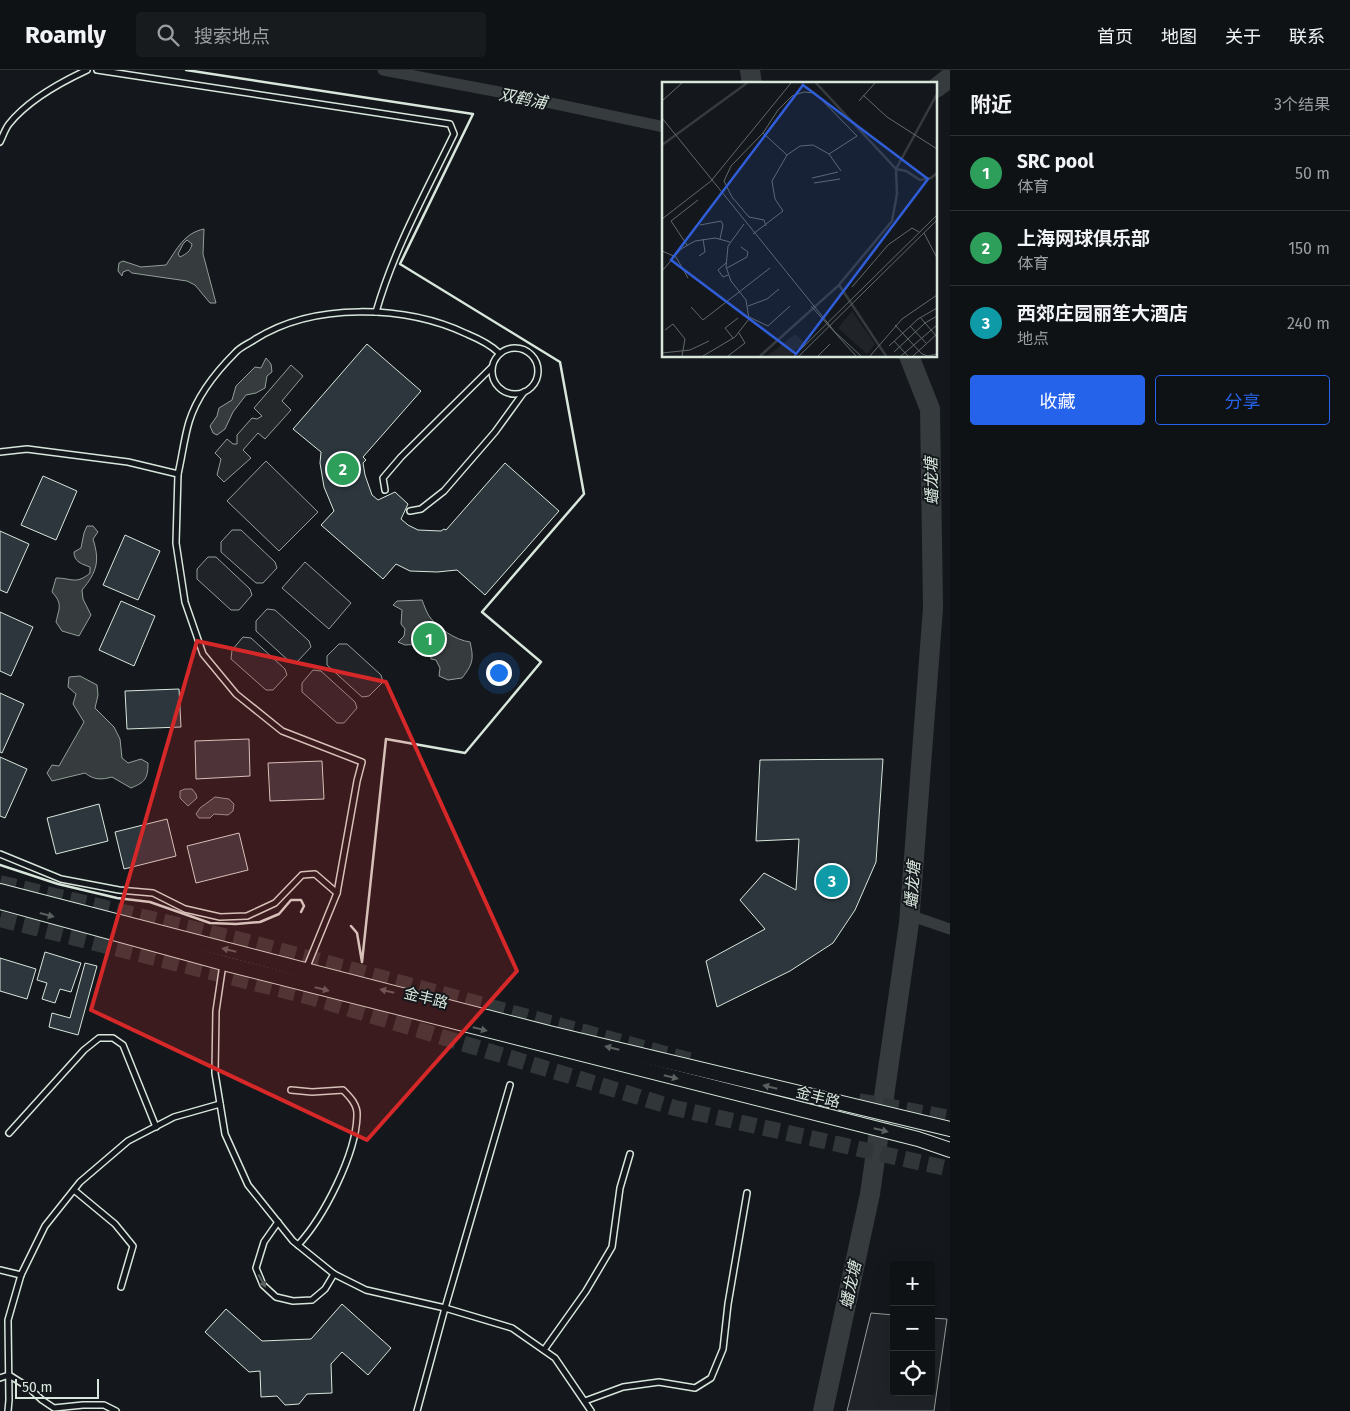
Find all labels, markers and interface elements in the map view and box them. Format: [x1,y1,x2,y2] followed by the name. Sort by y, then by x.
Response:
[136,12,486,57] search box
[25,21,106,49] text: Roamly
[154,21,182,49] icon: search
[194,25,270,48] text: 搜索地点
[1097,26,1133,48] text: 首页
[1161,26,1197,48] text: 地图
[1225,26,1261,48] text: 关于
[1289,26,1325,48] text: 联系
[662,82,938,358] inset map
[498,85,551,113] water label: 双鹤浦
[970,92,1012,118] text: 附近
[1274,95,1330,114] text: 3个结果
[1017,150,1094,173] text: SRC pool
[982,164,990,183] text: 1
[1295,164,1330,183] text: 50 m
[1017,177,1049,196] text: 体育
[1017,227,1150,250] text: 上海网球俱乐部
[982,239,990,258] text: 2
[1288,239,1330,258] text: 150 m
[1017,254,1049,273] text: 体育
[1017,302,1188,325] text: 西郊庄园丽笙大酒店
[982,314,990,333] text: 3
[1287,314,1330,333] text: 240 m
[1017,329,1049,348] text: 地点
[970,375,1145,425] button: 收藏
[1155,375,1330,425] button: 分享
[327,450,359,488] pin: 2
[922,454,941,505] water label: 蟠龙塘
[413,620,445,658] pin: 1
[486,660,512,686] your location
[901,857,924,910] water label: 蟠龙塘
[816,862,848,900] pin: 3
[40,911,55,919] one-way arrow
[222,946,237,954] one-way arrow
[402,984,450,1012] street label: 金丰路
[315,985,330,993] one-way arrow
[379,987,394,995] one-way arrow
[472,1025,487,1033] one-way arrow
[604,1044,620,1052] one-way arrow
[664,1073,679,1081] one-way arrow
[762,1083,777,1091] one-way arrow
[794,1083,842,1111] street label: 金丰路
[874,1126,889,1134] one-way arrow
[836,1257,865,1311] water label: 蟠龙塘
[890,1261,935,1396] map controls
[890,1261,935,1306] button: +
[258,1273,266,1288] one-way arrow
[890,1306,935,1351] button: −
[890,1351,935,1396] button: locate
[15,1376,99,1399] scale bar
[22,1379,53,1396] text: 50 m

